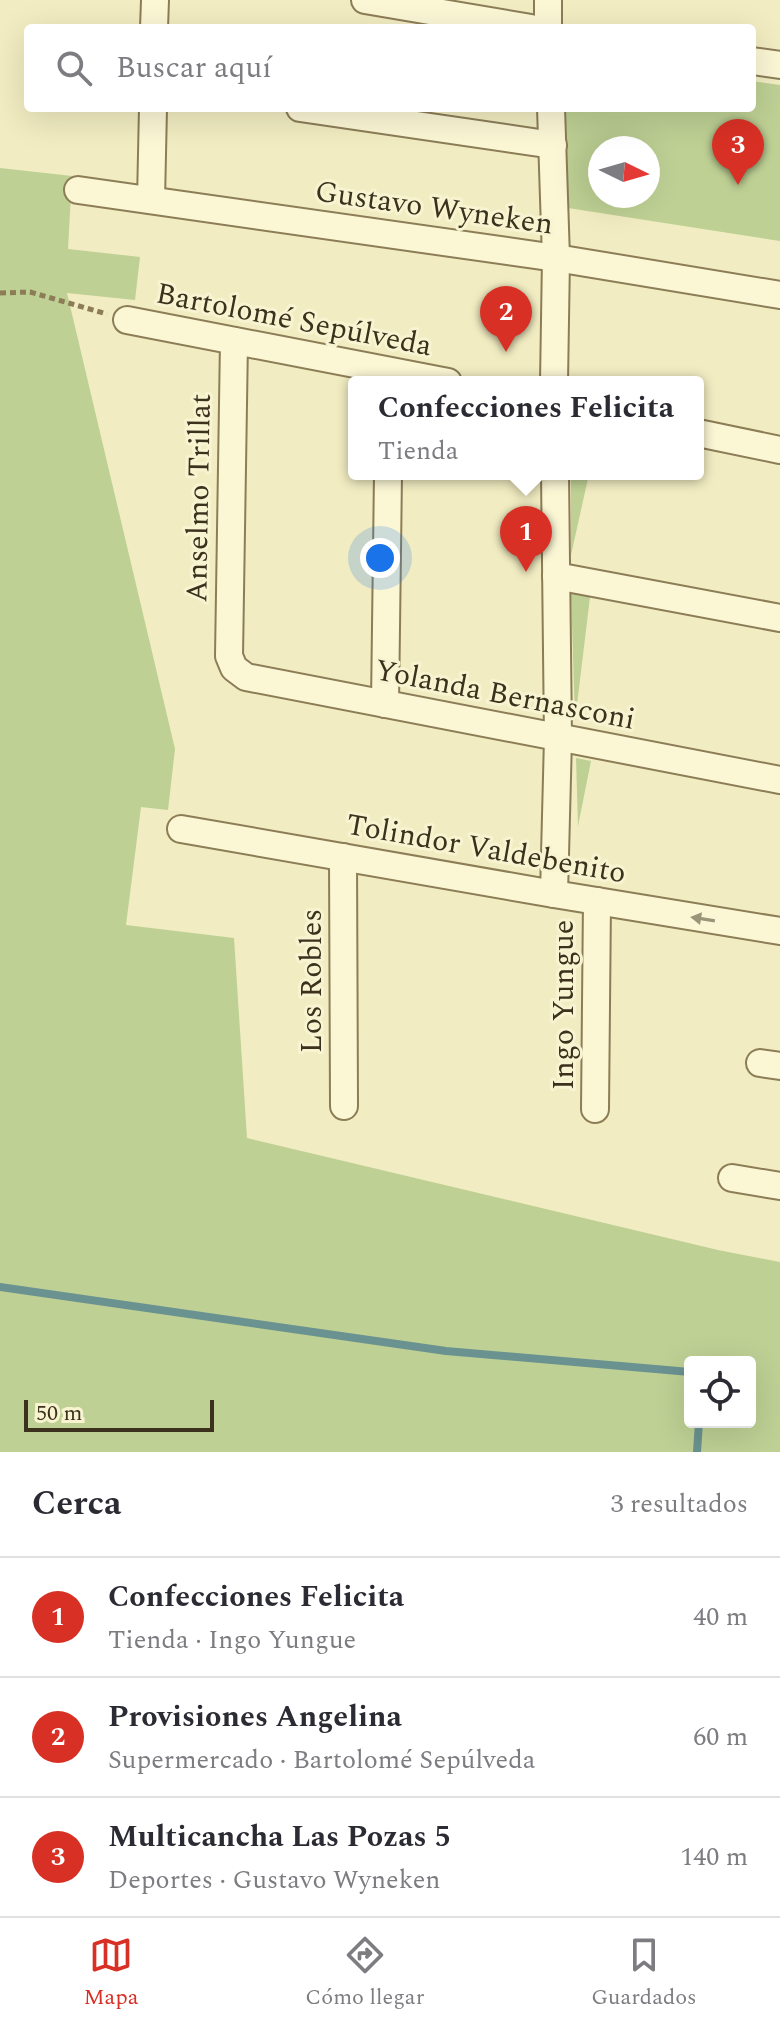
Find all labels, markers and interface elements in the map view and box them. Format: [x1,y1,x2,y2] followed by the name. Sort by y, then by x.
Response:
[24,24,756,112] search box
[116,45,272,91] text: Buscar aquí
[52,46,96,90] icon: search
[712,119,764,185] pin: 3
[588,136,660,208] north arrow
[312,169,556,247] street label: Gustavo Wyneken
[152,271,436,369] street label: Bartolomé Sepúlveda
[480,286,532,352] pin: 2
[348,376,704,480] popup
[378,385,674,431] text: Confecciones Felicita
[174,393,224,603] street label: Anselmo Trillat
[378,431,459,471] text: Tienda
[500,506,552,572] pin: 1
[360,538,400,578] your location
[371,647,639,743] street label: Yolanda Bernasconi
[343,802,629,896] street label: Tolindor Valdebenito
[289,909,335,1053] street label: Los Robles
[690,912,715,924] one-way arrow
[541,920,587,1090] street label: Ingo Yungue
[684,1356,756,1428] map controls
[684,1356,756,1428] button: locate
[24,1396,214,1432] scale bar
[36,1397,82,1430] text: 50 m
[32,1478,121,1530] text: Cerca
[610,1484,748,1524] text: 3 resultados
[108,1574,404,1620] text: Confecciones Felicita
[51,1597,65,1637] text: 1
[693,1597,748,1637] text: 40 m
[108,1620,356,1660] text: Tienda · Ingo Yungue
[108,1694,402,1740] text: Provisiones Angelina
[51,1717,65,1757] text: 2
[693,1717,748,1757] text: 60 m
[108,1740,535,1780] text: Supermercado · Bartolomé Sepúlveda
[108,1814,451,1860] text: Multicancha Las Pozas 5
[51,1837,65,1877] text: 3
[680,1837,748,1877] text: 140 m
[108,1860,440,1900] text: Deportes · Gustavo Wyneken
[83,1933,139,2014] tab: Mapa
[305,1933,424,2014] tab: Cómo llegar
[591,1933,697,2014] tab: Guardados

